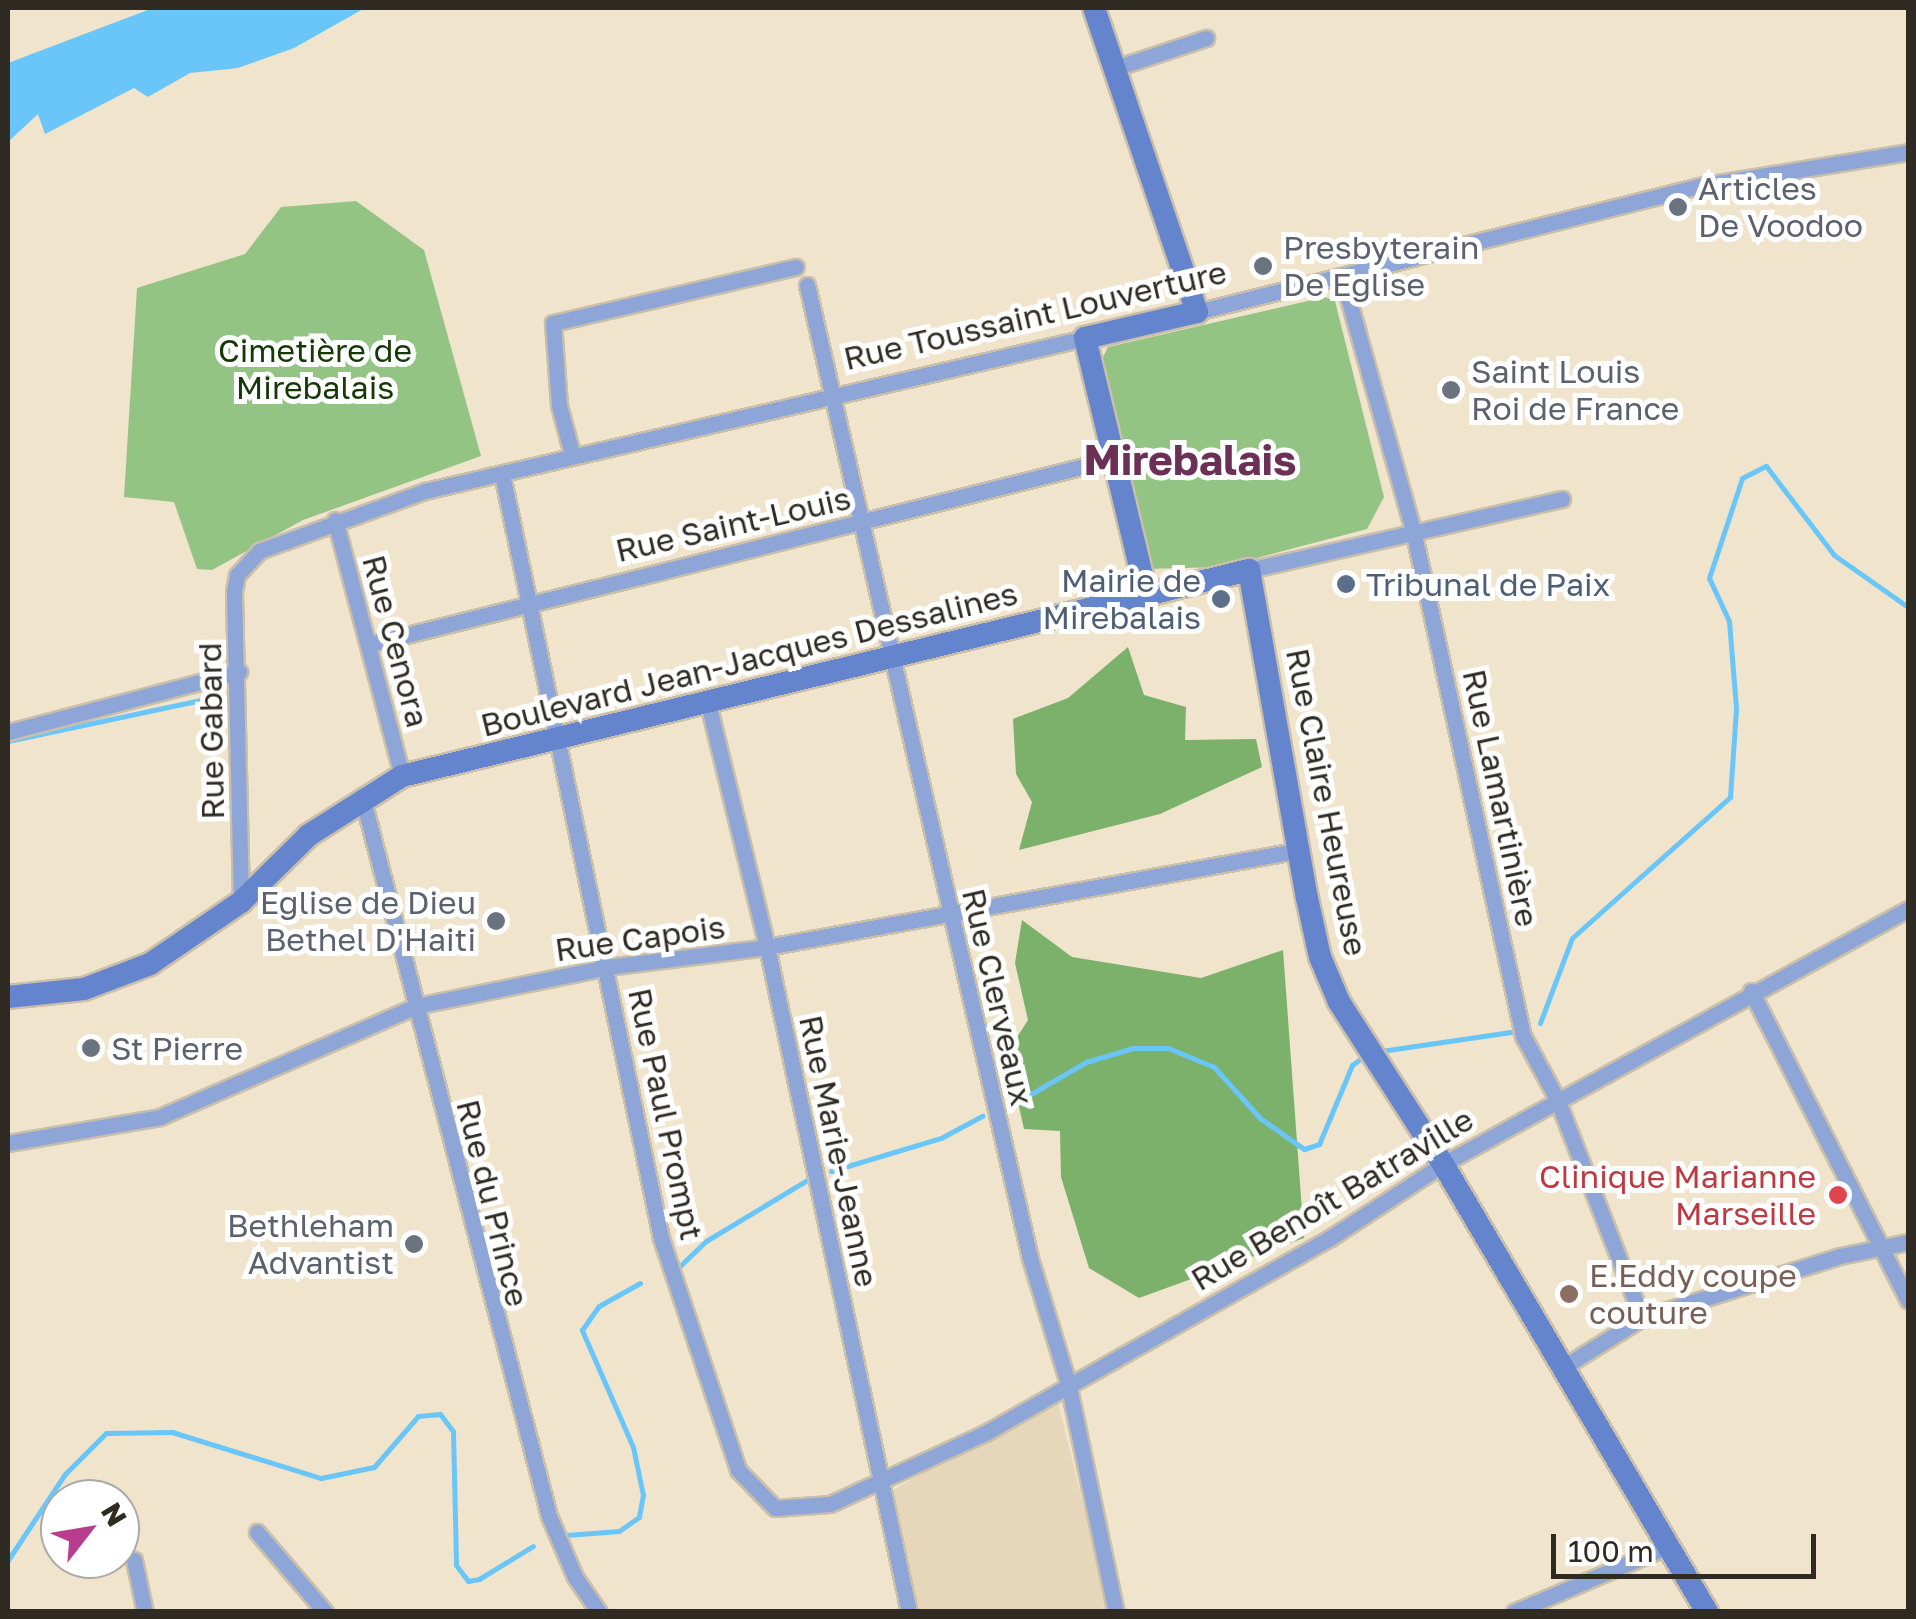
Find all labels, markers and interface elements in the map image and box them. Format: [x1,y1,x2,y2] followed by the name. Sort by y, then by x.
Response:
[1698,170,1863,245] place label: Articles De Voodoo
[1667,196,1689,218] marker: Articles De Voodoo
[1283,229,1479,304] place label: Presbyterain De Eglise
[840,252,1230,378] street label: Rue Toussaint Louverture
[1252,255,1274,277] marker: Presbyterain De Eglise
[218,332,412,407] park label: Cimetière de Mirebalais
[1471,353,1679,428] place label: Saint Louis Roi de France
[1440,379,1462,401] marker: Saint Louis Roi de France
[1083,434,1297,484] district label: Mirebalais
[612,478,854,570] street label: Rue Saint-Louis
[355,551,437,731] street label: Rue Cenora
[1043,562,1201,637] place label: Mairie de Mirebalais
[1366,565,1610,603] place label: Tribunal de Paix
[1335,573,1357,595] marker: Tribunal de Paix
[477,574,1021,744] street label: Boulevard Jean-Jacques Dessalines
[1210,588,1232,610] marker: Mairie de Mirebalais
[190,642,232,820] street label: Rue Gabard
[1278,645,1376,959] street label: Rue Claire Heureuse
[1455,666,1547,930] street label: Rue Lamartinière
[260,884,476,959] place label: Eglise de Dieu Bethel D'Haiti
[954,885,1042,1109] street label: Rue Clerveaux
[553,907,727,969] street label: Rue Capois
[485,910,507,932] marker: Eglise de Dieu Bethel D'Haiti
[621,985,711,1243] street label: Rue Paul Prompt
[791,1012,887,1290] street label: Rue Marie-Jeanne
[111,1029,243,1067] place label: St Pierre
[80,1037,102,1059] marker: St Pierre
[449,1096,537,1310] street label: Rue du Prince
[1184,1100,1480,1298] street label: Rue Benoît Batraville
[1539,1158,1816,1233] place label: Clinique Marianne Marseille
[1825,1182,1851,1208] marker: Clinique Marianne Marseille
[227,1207,394,1282] place label: Bethleham Advantist
[403,1233,425,1255] marker: Bethleham Advantist
[1589,1257,1797,1332] place label: E.Eddy coupe couture
[1558,1283,1580,1305] marker: E.Eddy coupe couture
[40,1479,140,1579] north arrow
[95,1497,134,1532] text: N
[1556,1514,1821,1576] scale bar
[1568,1533,1654,1569] text: 100 m

